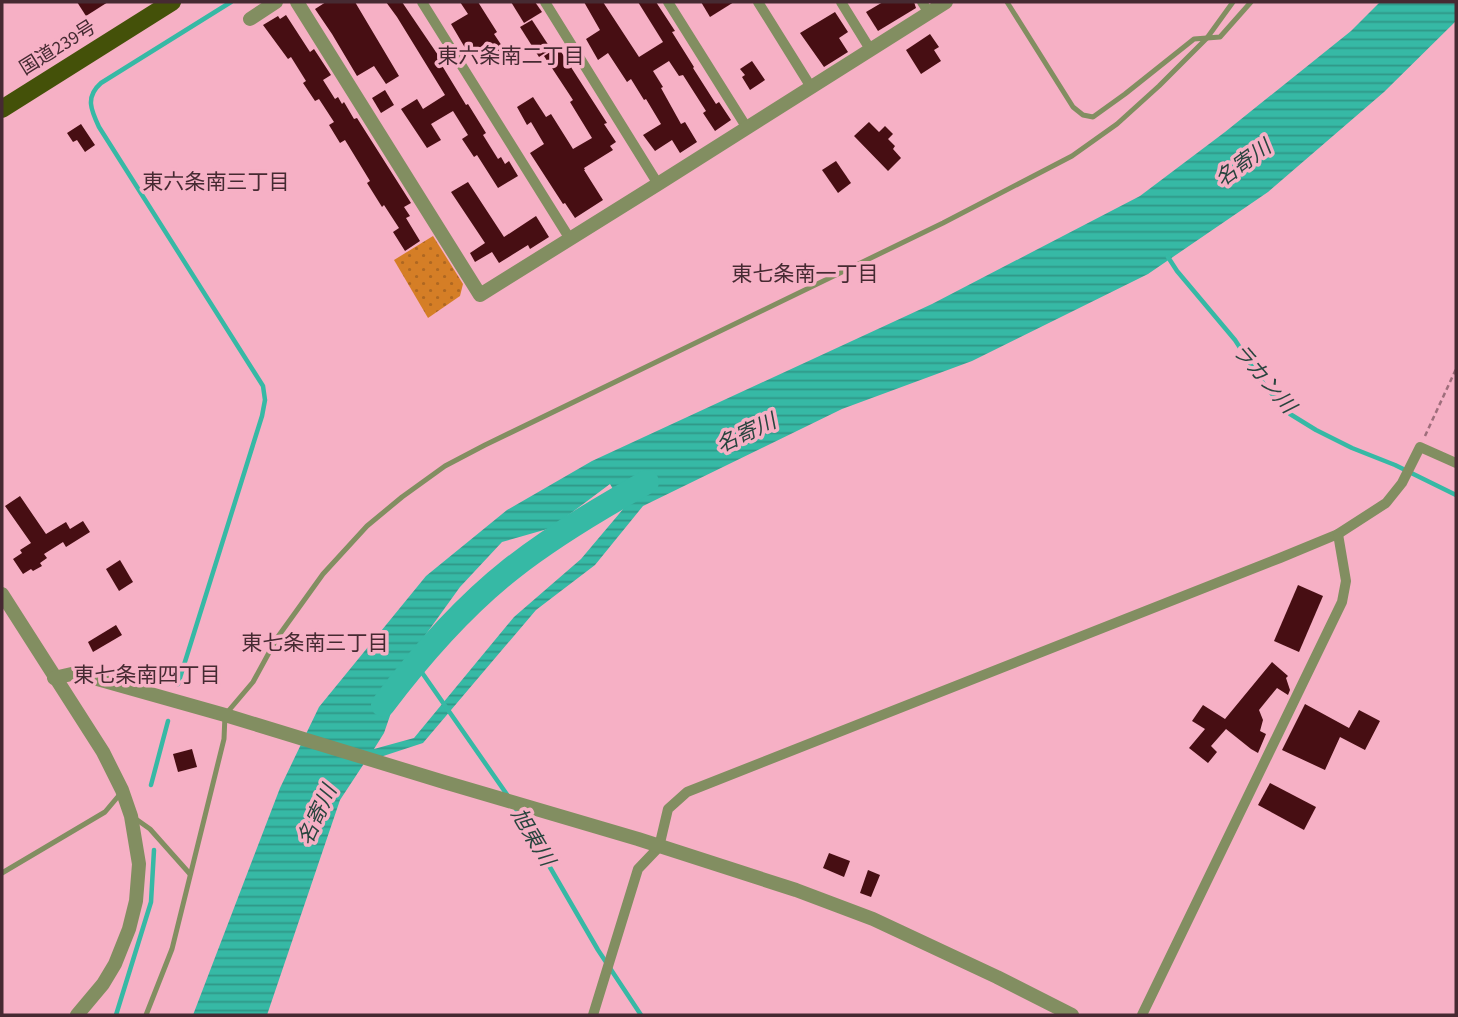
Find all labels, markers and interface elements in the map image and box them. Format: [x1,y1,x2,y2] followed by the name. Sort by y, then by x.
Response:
[15,14,101,82] street label: 国道239号
[438,41,585,71] district label: 東六条南二丁目
[1209,131,1279,194] water label: 名寄川
[143,167,290,197] district label: 東六条南三丁目
[732,259,879,289] district label: 東七条南一丁目
[1225,336,1304,421] water label: ラカン川
[711,405,783,460] water label: 名寄川
[242,628,389,658] district label: 東七条南三丁目
[74,660,221,690] district label: 東七条南四丁目
[290,778,345,850] water label: 名寄川
[504,802,563,873] water label: 旭東川

